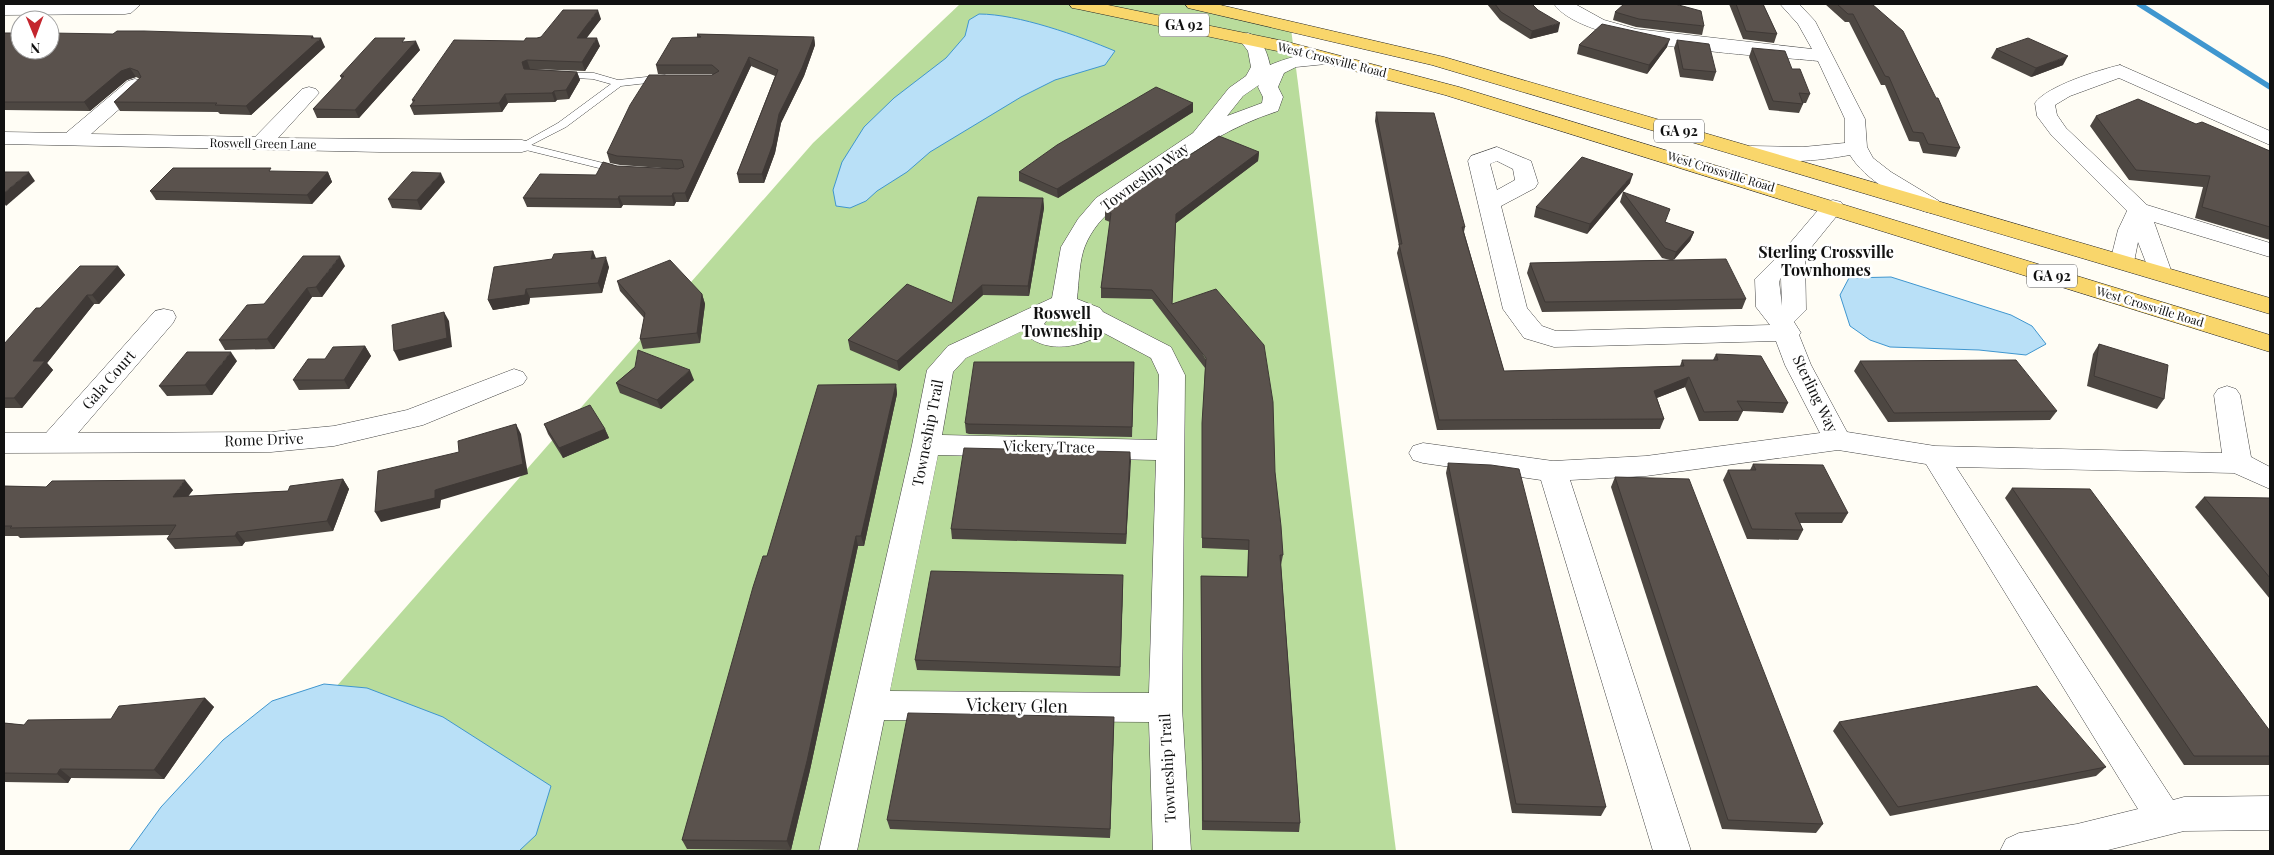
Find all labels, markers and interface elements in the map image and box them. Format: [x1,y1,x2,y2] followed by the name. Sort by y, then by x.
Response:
[10,10,60,60] north arrow
[1159,14,1209,36] road number: GA 92
[1275,38,1388,80] street label: West Crossville Road
[30,39,40,58] text: N
[1654,120,1704,142] road number: GA 92
[209,134,317,152] street label: Roswell Green Lane
[1096,137,1193,215] street label: Towneship Way
[1665,147,1777,195] street label: West Crossville Road
[1758,241,1894,280] district label: Sterling Crossville Townhomes
[2027,264,2077,288] road number: GA 92
[2094,282,2206,330] street label: West Crossville Road
[1021,302,1103,341] district label: Roswell Towneship
[77,345,140,413] street label: Gala Court
[1789,352,1843,436] street label: Sterling Way
[907,377,947,488] street label: Towneship Trail
[224,428,304,450] street label: Rome Drive
[1002,435,1095,457] street label: Vickery Trace
[965,692,1068,718] street label: Vickery Glen
[1154,713,1180,823] street label: Towneship Trail

